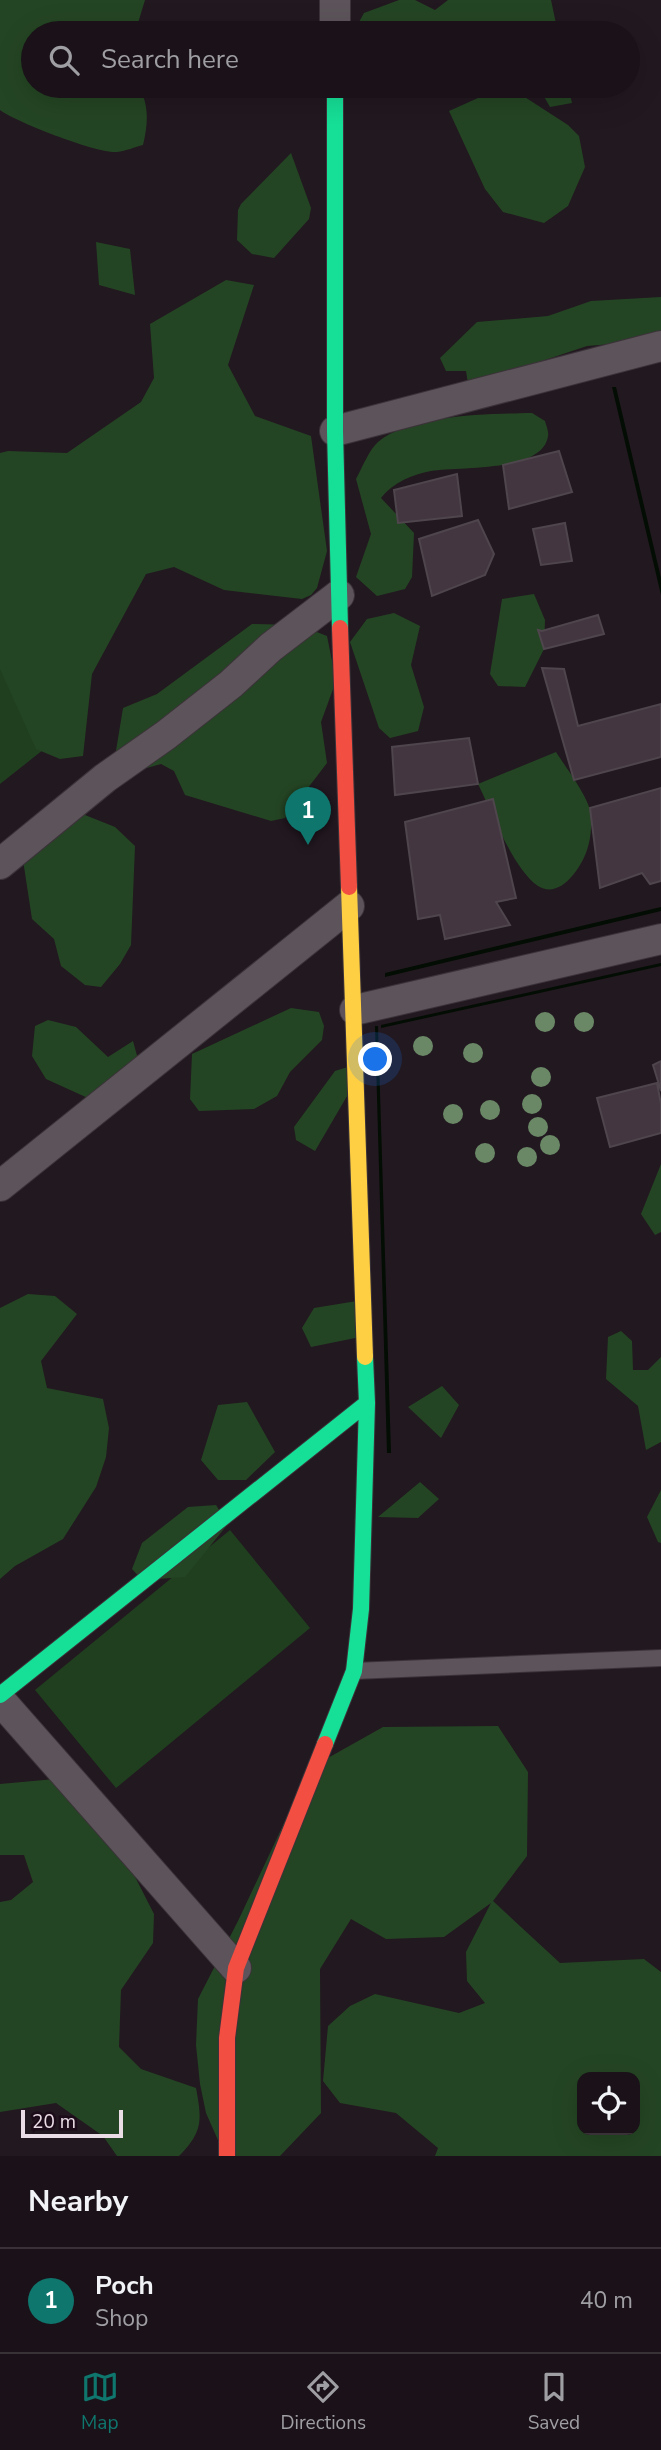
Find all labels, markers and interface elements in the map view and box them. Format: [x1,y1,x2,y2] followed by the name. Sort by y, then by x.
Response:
[21,21,640,98] search box
[45,41,83,79] icon: search
[101,42,239,77] text: Search here
[285,787,331,845] pin: 1
[358,1042,392,1076] your location
[577,2072,640,2135] map controls
[577,2072,640,2135] button: locate
[21,2107,122,2139] scale bar
[32,2109,76,2135] text: 20 m
[28,2181,128,2222] text: Nearby
[95,2268,154,2303] text: Poch
[44,2285,58,2316] text: 1
[580,2285,633,2316] text: 40 m
[95,2303,148,2334] text: Shop
[81,2368,119,2436] tab: Map
[280,2368,366,2436] tab: Directions
[528,2368,580,2436] tab: Saved

